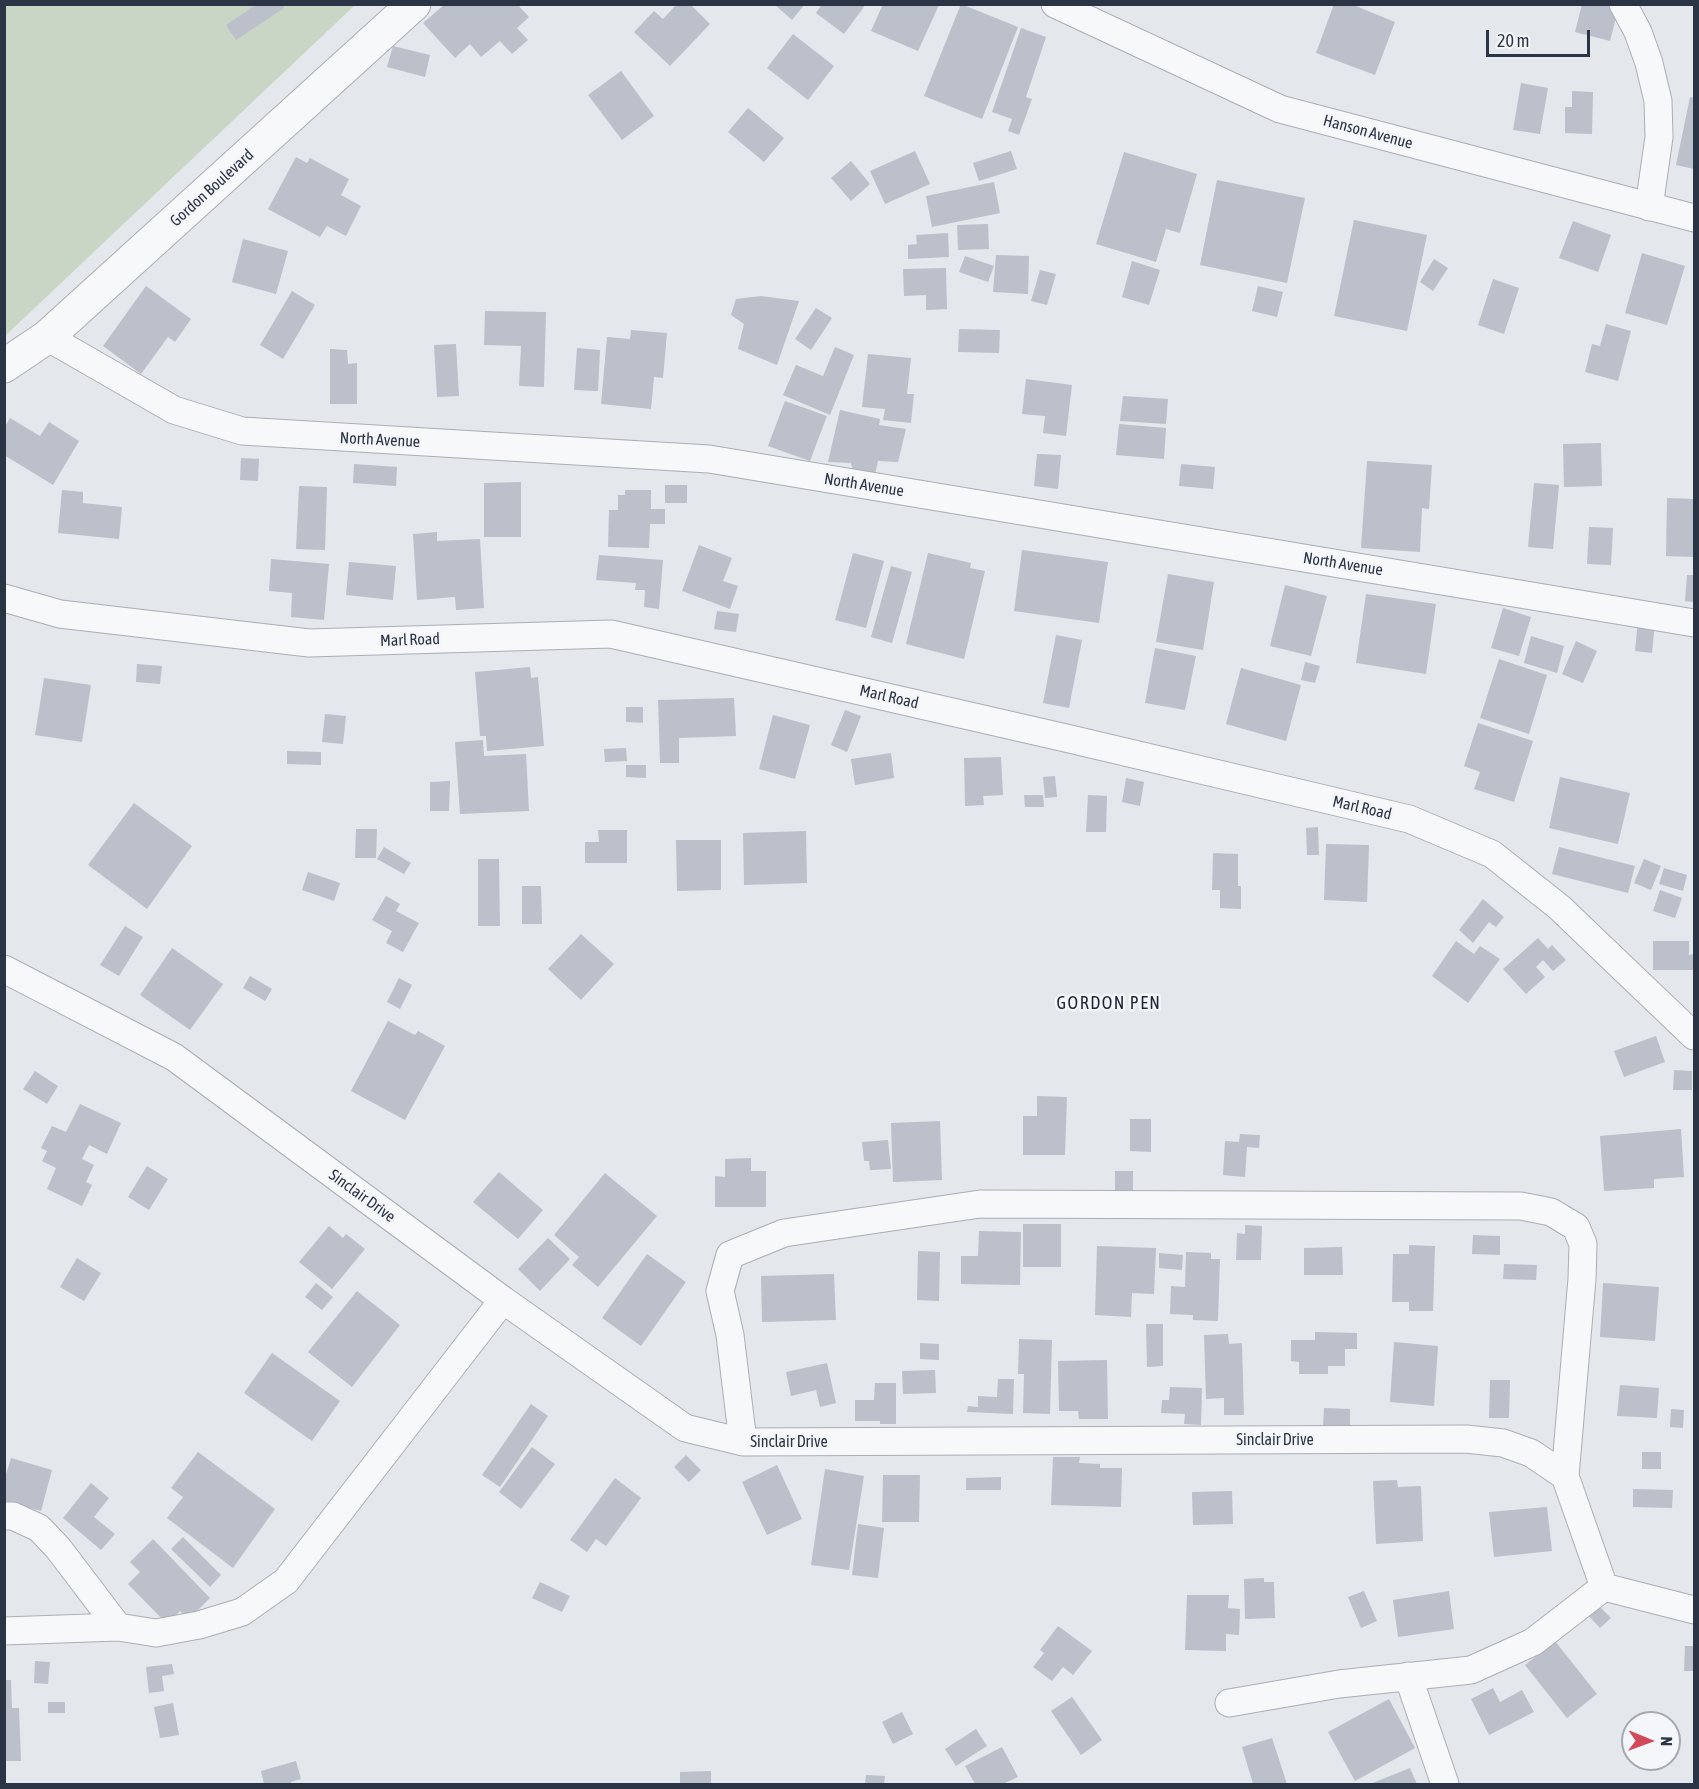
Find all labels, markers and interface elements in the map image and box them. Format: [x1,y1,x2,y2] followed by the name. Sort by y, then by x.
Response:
[1489,18,1592,56] scale bar
[1497,30,1529,51] text: 20 m
[1321,111,1415,153] street label: Hanson Avenue
[166,145,258,231] street label: Gordon Boulevard
[339,428,421,452] street label: North Avenue
[823,469,905,501] street label: North Avenue
[1302,548,1384,580] street label: North Avenue
[380,629,440,651] street label: Marl Road
[858,681,920,713] street label: Marl Road
[1331,792,1393,824] street label: Marl Road
[1057,992,1161,1014] district label: GORDON PEN
[325,1165,399,1227] street label: Sinclair Drive
[1236,1430,1314,1450] street label: Sinclair Drive
[750,1432,828,1452] street label: Sinclair Drive
[1621,1711,1681,1771] north arrow
[1658,1736,1676,1746] text: N

